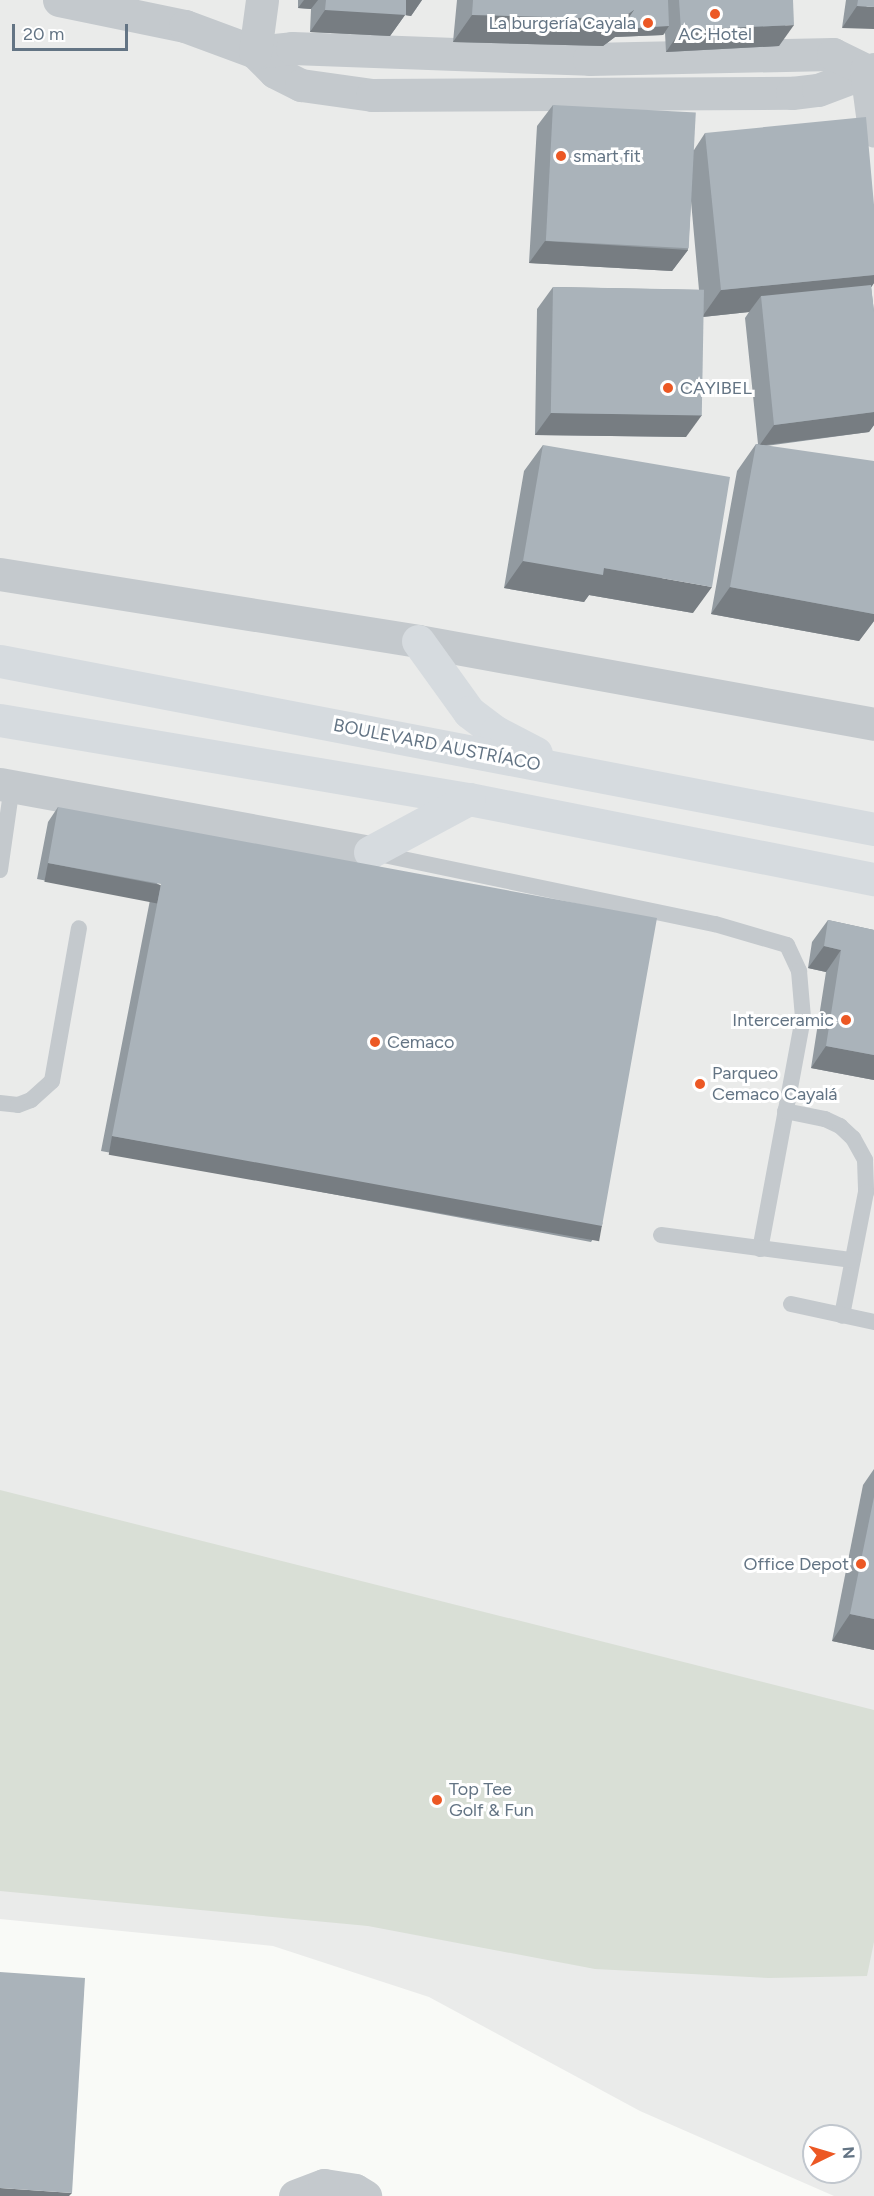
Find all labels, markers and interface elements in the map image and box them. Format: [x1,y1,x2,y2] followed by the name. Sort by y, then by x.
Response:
[708,7,722,21] marker: AC Hotel
[15,12,130,50] scale bar
[488,12,636,34] place label: La burgería Cayala
[641,16,655,30] marker: La burgería Cayala
[23,23,64,45] text: 20 m
[678,23,752,45] place label: AC Hotel
[573,145,641,167] place label: smart fit
[554,149,568,163] marker: smart fit
[680,377,752,399] place label: CAYIBEL
[661,381,675,395] marker: CAYIBEL
[332,714,542,776] street label: BOULEVARD AUSTRÍACO
[732,1009,834,1031] place label: Interceramic
[839,1013,853,1027] marker: Interceramic
[387,1031,454,1053] place label: Cemaco
[368,1035,382,1049] marker: Cemaco
[712,1063,838,1106] place label: Parqueo Cemaco Cayalá
[693,1077,707,1091] marker: Parqueo Cemaco Cayalá
[743,1553,849,1575] place label: Office Depot
[854,1557,868,1571] marker: Office Depot
[449,1779,534,1822] place label: Top Tee Golf & Fun
[430,1793,444,1807] marker: Top Tee Golf & Fun
[802,2124,862,2184] north arrow
[838,2146,858,2160] text: N

